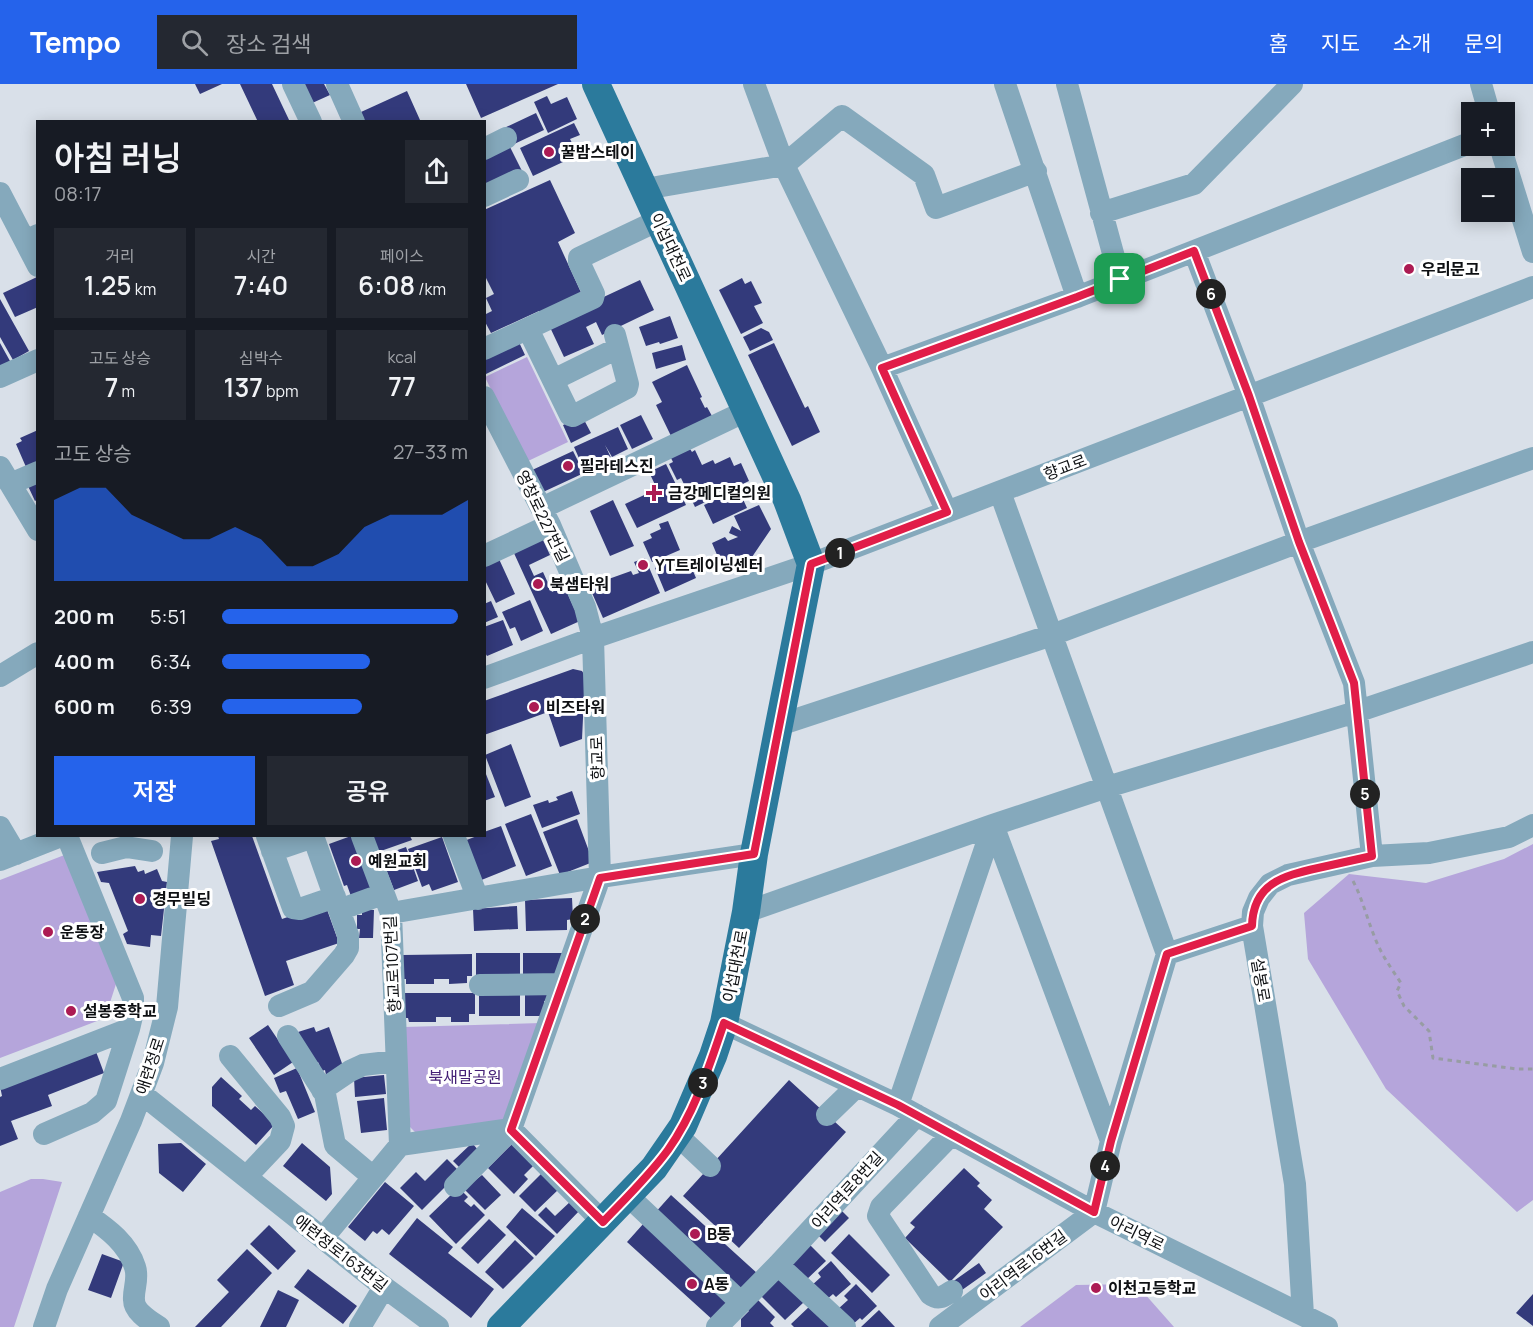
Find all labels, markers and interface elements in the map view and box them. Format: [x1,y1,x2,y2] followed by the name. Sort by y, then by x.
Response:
[157,15,577,69] search box
[30,23,121,61] text: Tempo
[178,26,211,59] icon: search
[226,29,311,59] text: 장소 검색
[1269,29,1288,57] text: 홈
[1321,29,1360,57] text: 지도
[1393,29,1431,57] text: 소개
[1464,29,1503,57] text: 문의
[1461,102,1515,222] map controls
[1461,102,1515,156] button: +
[54,135,182,180] text: 아침 러닝
[405,140,468,203] button: share
[561,141,635,163] place label: 꿀밤스테이
[542,145,556,159] marker: 꿀밤스테이
[1461,168,1515,222] button: −
[54,180,102,207] text: 08:17
[645,209,697,285] street label: 이섭대천로
[105,245,135,267] text: 거리
[246,245,276,267] text: 시간
[380,245,424,267] text: 페이스
[1094,253,1145,304] pin
[1421,258,1480,280] place label: 우리문고
[1103,262,1136,295] icon: arrive
[1402,262,1416,276] marker: 우리문고
[84,267,132,303] text: 1.25
[234,267,288,303] text: 7:40
[358,267,415,303] text: 6:08
[132,278,156,300] text: km
[415,278,446,300] text: /km
[1196,279,1226,309] pin: 6
[1206,283,1216,305] text: 6
[387,346,417,368] text: kcal
[89,347,151,369] text: 고도 상승
[239,347,283,369] text: 심박수
[388,368,416,404] text: 77
[105,369,118,405] text: 7
[223,369,263,405] text: 137
[118,380,135,402] text: m
[263,380,299,402] text: bpm
[393,438,468,465] text: 27–33 m
[54,440,132,467] text: 고도 상승
[1040,449,1090,485] street label: 향교로
[580,455,654,477] place label: 필라테스진
[561,459,575,473] marker: 필라테스진
[511,466,575,566] street label: 영창로227번길
[668,482,771,504] place label: 금강메디컬의원
[645,484,663,502] marker: 금강메디컬의원
[825,538,855,568] pin: 1
[836,542,844,564] text: 1
[655,554,763,576] place label: YT트레이닝센터
[636,558,650,572] marker: YT트레이닝센터
[550,573,609,595] place label: 북샘타워
[531,577,545,591] marker: 북샘타워
[54,603,114,630] text: 200 m
[150,603,187,630] text: 5:51
[54,648,114,675] text: 400 m
[150,648,191,675] text: 6:34
[54,693,115,720] text: 600 m
[150,693,192,720] text: 6:39
[546,696,605,718] place label: 비즈타워
[527,700,541,714] marker: 비즈타워
[585,735,609,780] street label: 향교로
[54,756,255,825] button: 저장
[267,756,468,825] button: 공유
[1350,779,1380,809] pin: 5
[1360,783,1370,805] text: 5
[368,850,427,872] place label: 예원교회
[349,854,363,868] marker: 예원교회
[152,888,211,910] place label: 경무빌딩
[133,892,147,906] marker: 경무빌딩
[570,904,600,934] pin: 2
[580,908,590,930] text: 2
[378,915,406,1013] street label: 향교로107번길
[60,921,104,943] place label: 운동장
[41,925,55,939] marker: 운동장
[717,928,753,1004] street label: 이섭대천로
[1246,956,1276,1004] street label: 설봉로
[83,1000,157,1022] place label: 설봉중학교
[64,1004,78,1018] marker: 설봉중학교
[130,1034,170,1097] street label: 애련정로
[428,1066,502,1088] park label: 북새말공원
[688,1068,718,1098] pin: 3
[698,1072,708,1094] text: 3
[806,1146,888,1234] street label: 아리역로8번길
[1090,1151,1120,1181] pin: 4
[1100,1155,1110,1177] text: 4
[290,1209,392,1297] street label: 애련정로163번길
[1106,1210,1169,1256] street label: 아리역로
[707,1223,732,1245] place label: B동
[975,1225,1071,1305] street label: 아리역로16번길
[688,1227,702,1241] marker: B동
[704,1273,729,1295] place label: A동
[685,1277,699,1291] marker: A동
[1108,1277,1197,1299] place label: 이천고등학교
[1089,1281,1103,1295] marker: 이천고등학교

